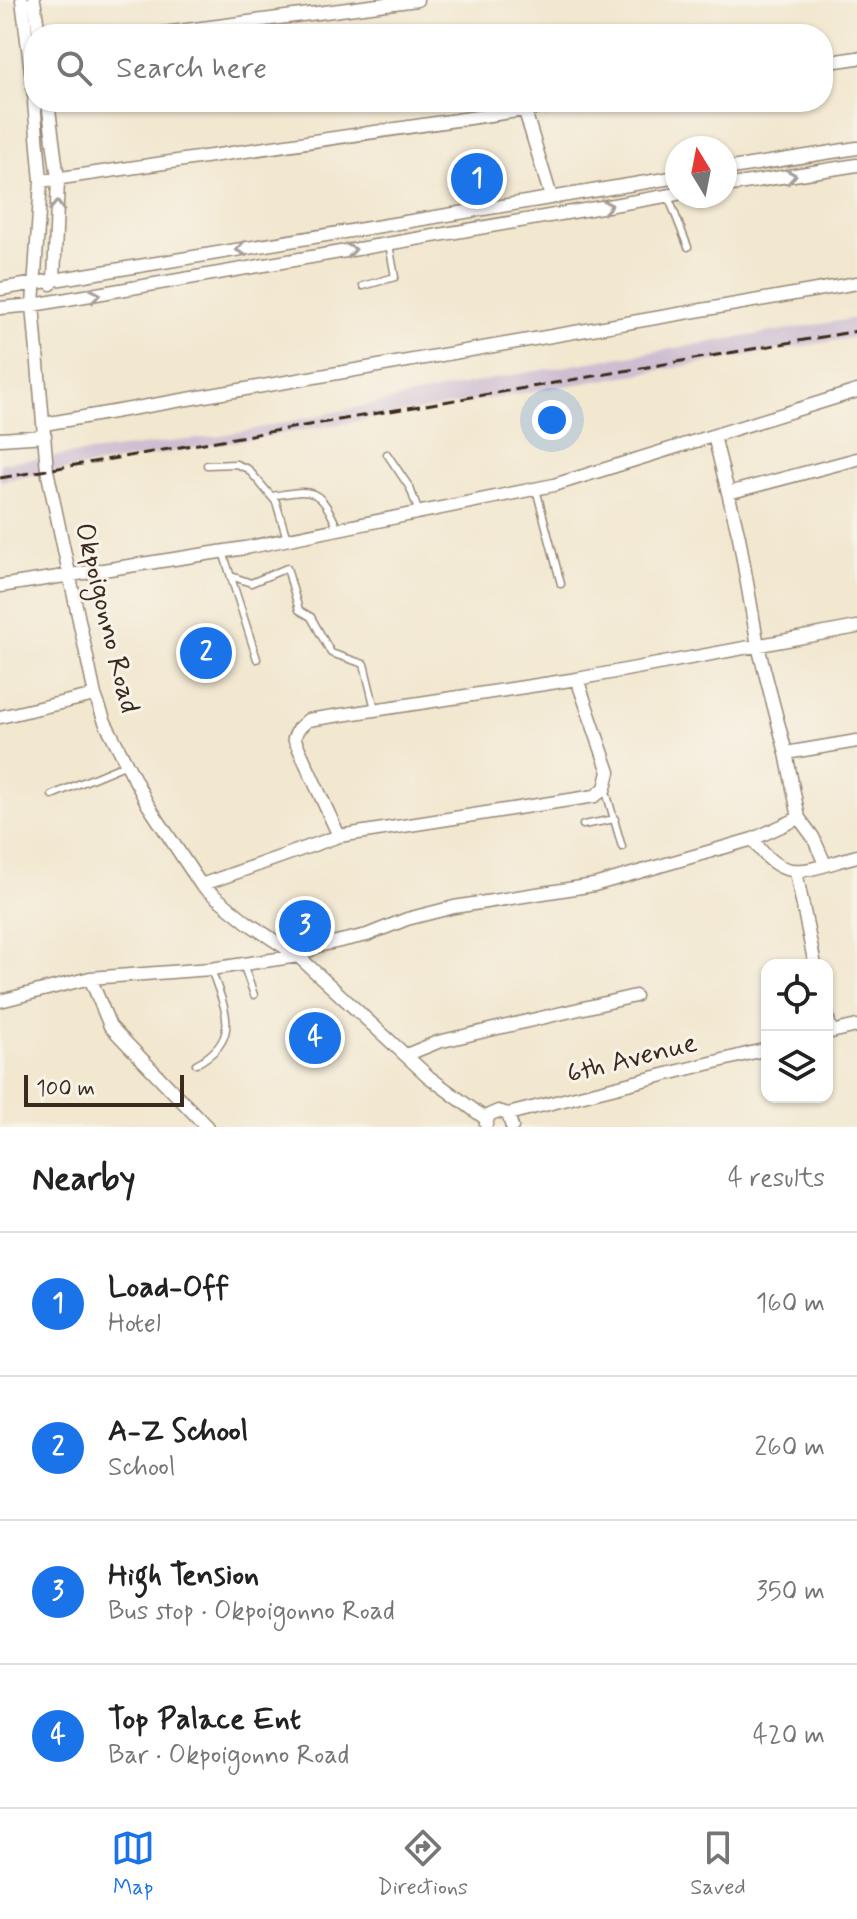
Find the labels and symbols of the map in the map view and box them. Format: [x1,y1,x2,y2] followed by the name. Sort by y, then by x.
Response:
[665,136,737,208] north arrow
[451,149,503,209] pin: 1
[784,168,798,185] one-way arrow
[48,199,65,212] one-way arrow
[600,199,614,216] one-way arrow
[234,239,248,256] one-way arrow
[344,243,358,260] one-way arrow
[88,287,102,304] one-way arrow
[532,400,572,440] your location
[63,519,148,717] street label: Okpoigonno Road
[180,623,232,683] pin: 2
[279,896,331,956] pin: 3
[289,1008,341,1068] pin: 4
[563,1025,701,1093] street label: 6th Avenue
[24,1071,184,1107] scale bar

